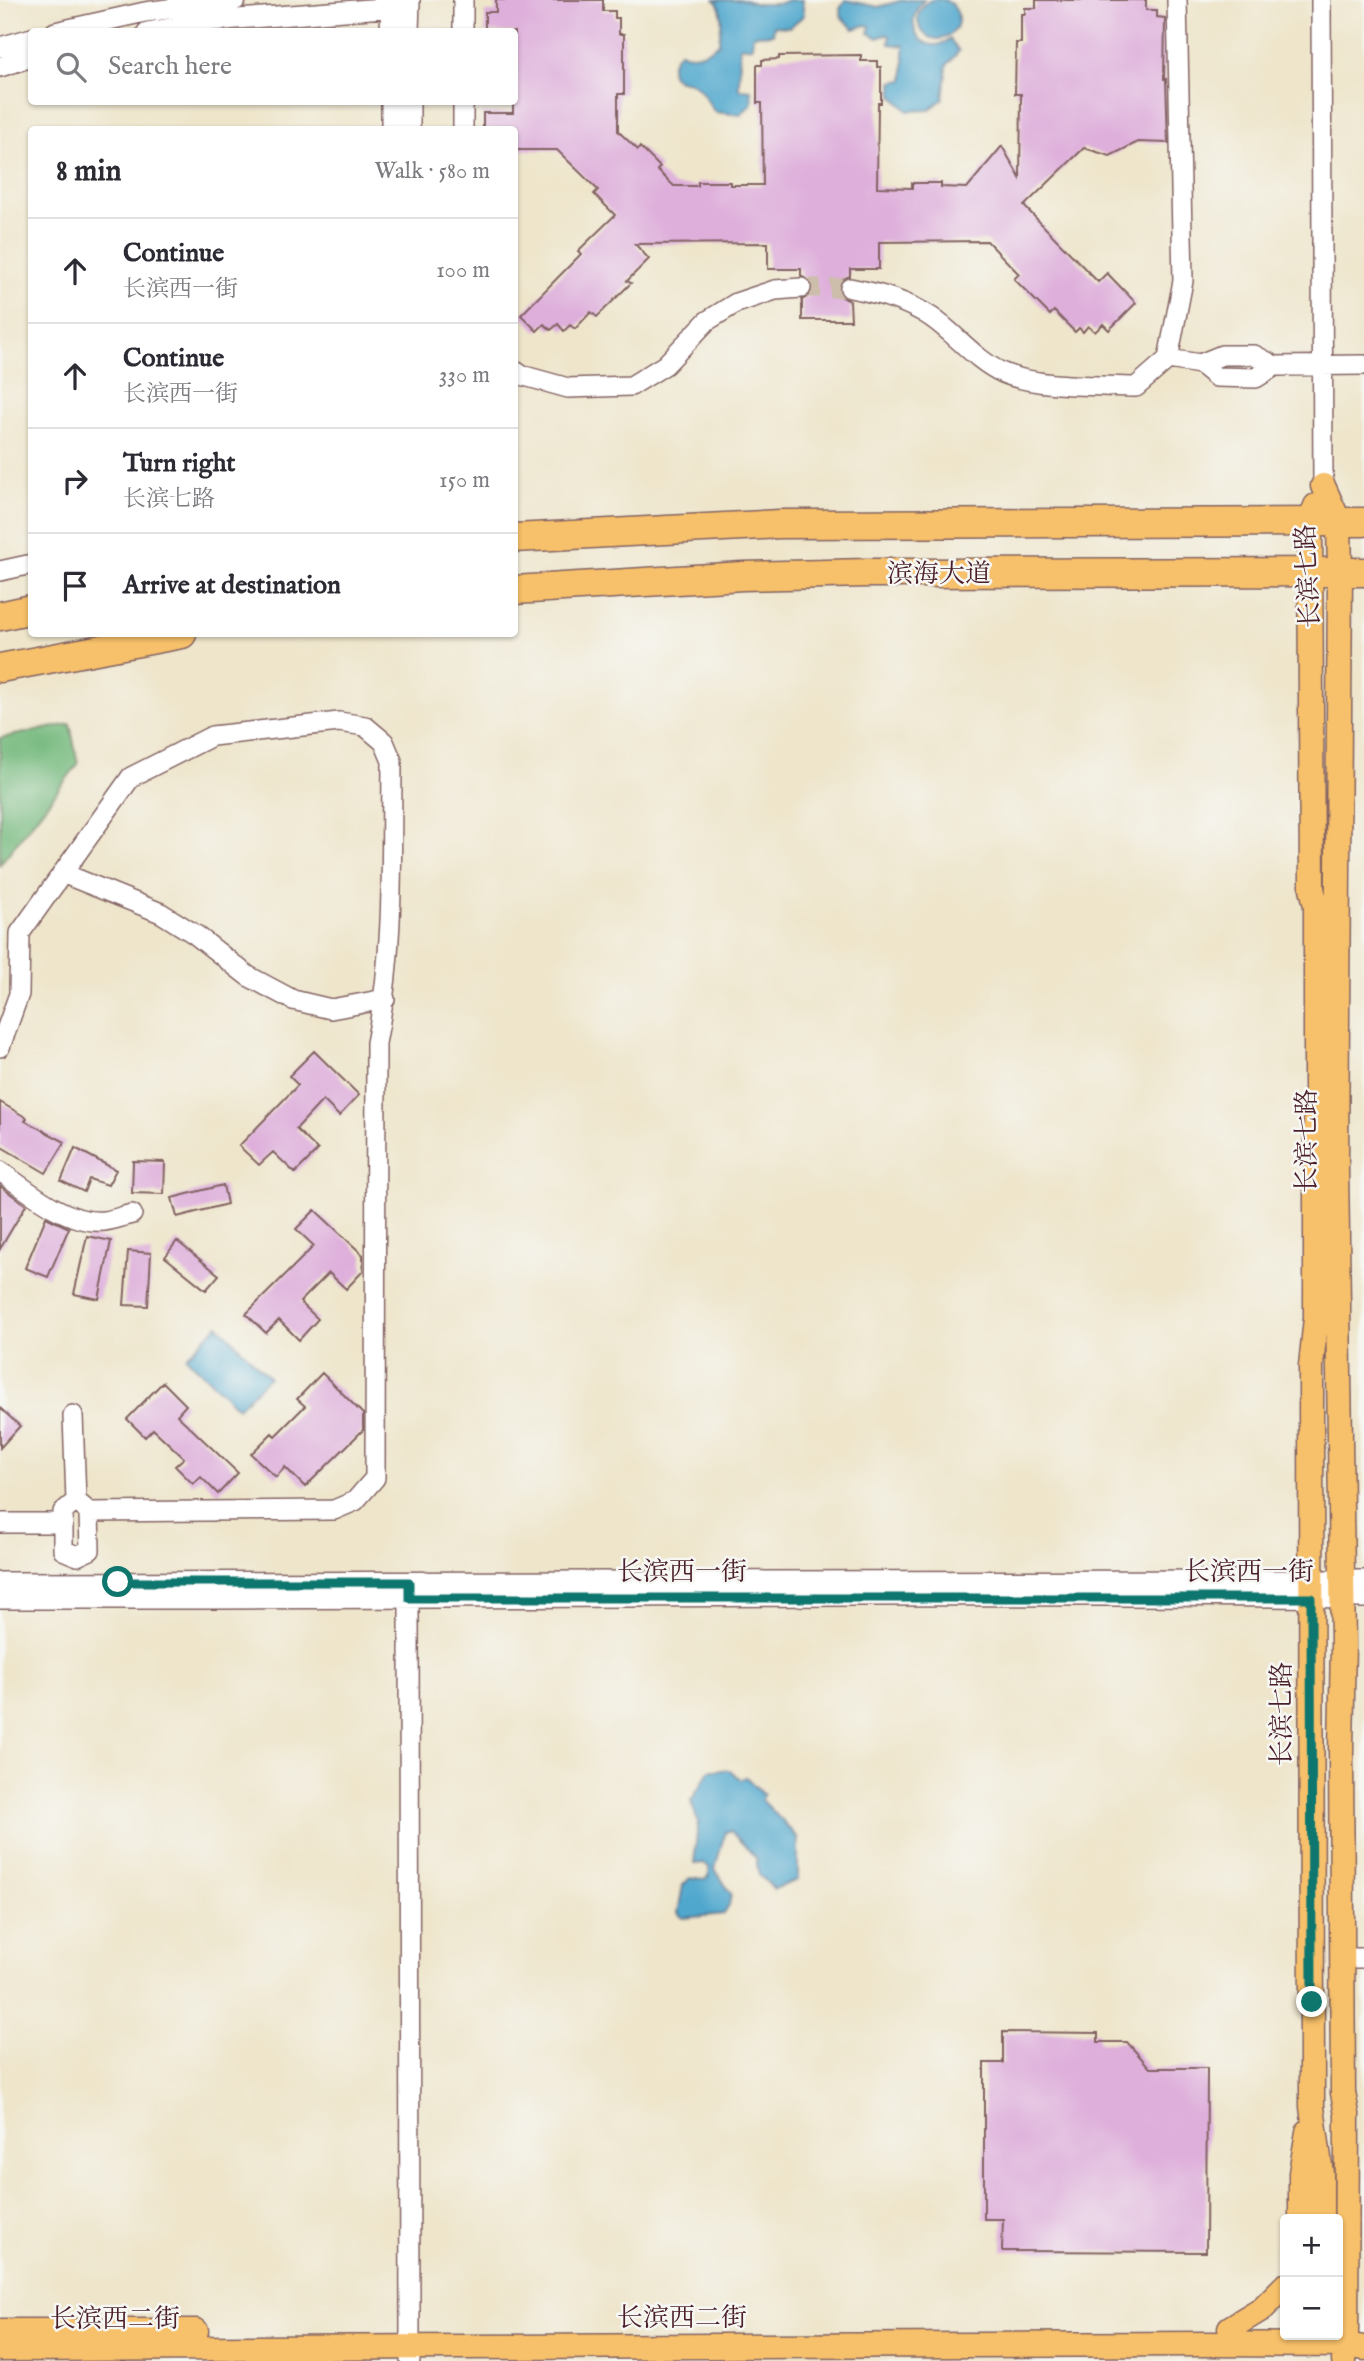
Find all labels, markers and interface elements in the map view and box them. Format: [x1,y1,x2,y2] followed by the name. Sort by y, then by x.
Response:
[28,28,518,105] search box
[52,48,90,86] icon: search
[108,50,232,83] text: Search here
[56,153,122,191] text: 8 min
[374,157,490,186] text: Walk · 580 m
[123,237,224,270] text: Continue
[56,252,94,290] icon: ahead
[436,256,490,285] text: 100 m
[123,275,238,304] text: 长滨西一街
[123,342,224,375] text: Continue
[56,357,94,395] icon: ahead
[439,361,490,390] text: 330 m
[123,380,238,409] text: 长滨西一街
[123,447,236,480] text: Turn right
[56,462,94,500] icon: right
[439,466,490,495] text: 150 m
[123,485,215,514] text: 长滨七路
[1289,523,1328,629] street label: 长滨七路
[887,558,991,591] street label: 滨海大道
[56,567,94,605] icon: arrive
[123,569,341,602] text: Arrive at destination
[1291,1089,1324,1193] street label: 长滨七路
[617,1556,747,1589] street label: 长滨西一街
[1184,1556,1314,1589] street label: 长滨西一街
[102,1566,133,1597] route start
[1266,1662,1299,1766] street label: 长滨七路
[1296,1986,1327,2017] route end
[1280,2214,1343,2340] map controls
[1280,2214,1343,2277] button: +
[1280,2277,1343,2340] button: −
[617,2302,747,2335] street label: 长滨西二街
[50,2303,180,2336] street label: 长滨西二街

